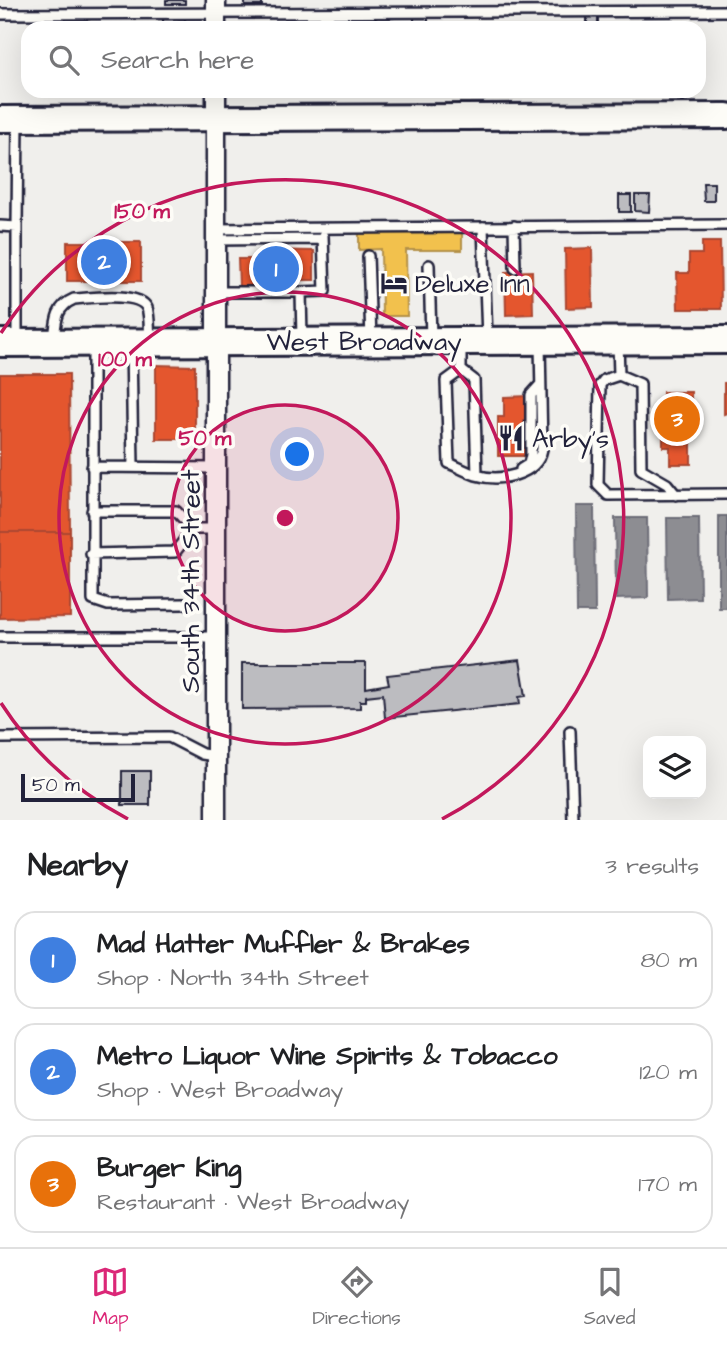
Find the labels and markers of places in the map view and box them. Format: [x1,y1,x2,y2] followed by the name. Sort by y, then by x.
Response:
[81,236,127,288] pin: 2
[253,243,299,295] pin: 1
[415,266,530,302] place label: Deluxe Inn
[379,268,409,298] hotel icon: Deluxe Inn
[654,393,700,445] pin: 3
[532,421,609,459] place label: Arby's
[496,423,526,453] restaurant icon: Arby's
[273,506,297,530] centre of rings

